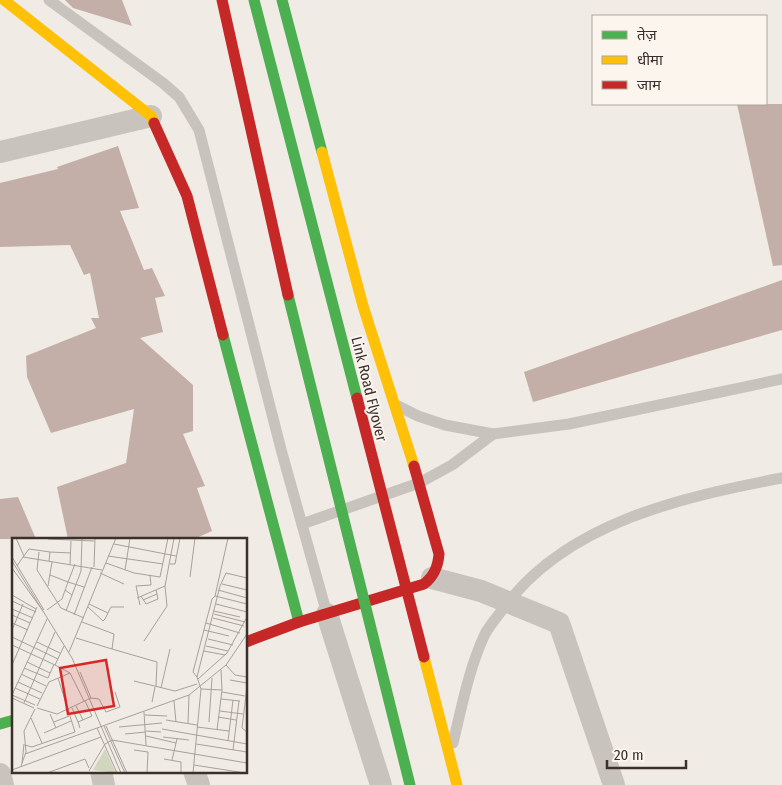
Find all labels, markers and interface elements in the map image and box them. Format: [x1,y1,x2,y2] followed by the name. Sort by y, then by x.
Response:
[592,15,767,105] legend
[637,26,658,44] text: तेज़
[637,51,664,69] text: धीमा
[637,76,662,94] text: जाम
[347,335,391,444] street label: Link Road Flyover
[12,538,248,772] inset map
[607,738,686,770] scale bar
[614,746,644,764] text: 20 m

